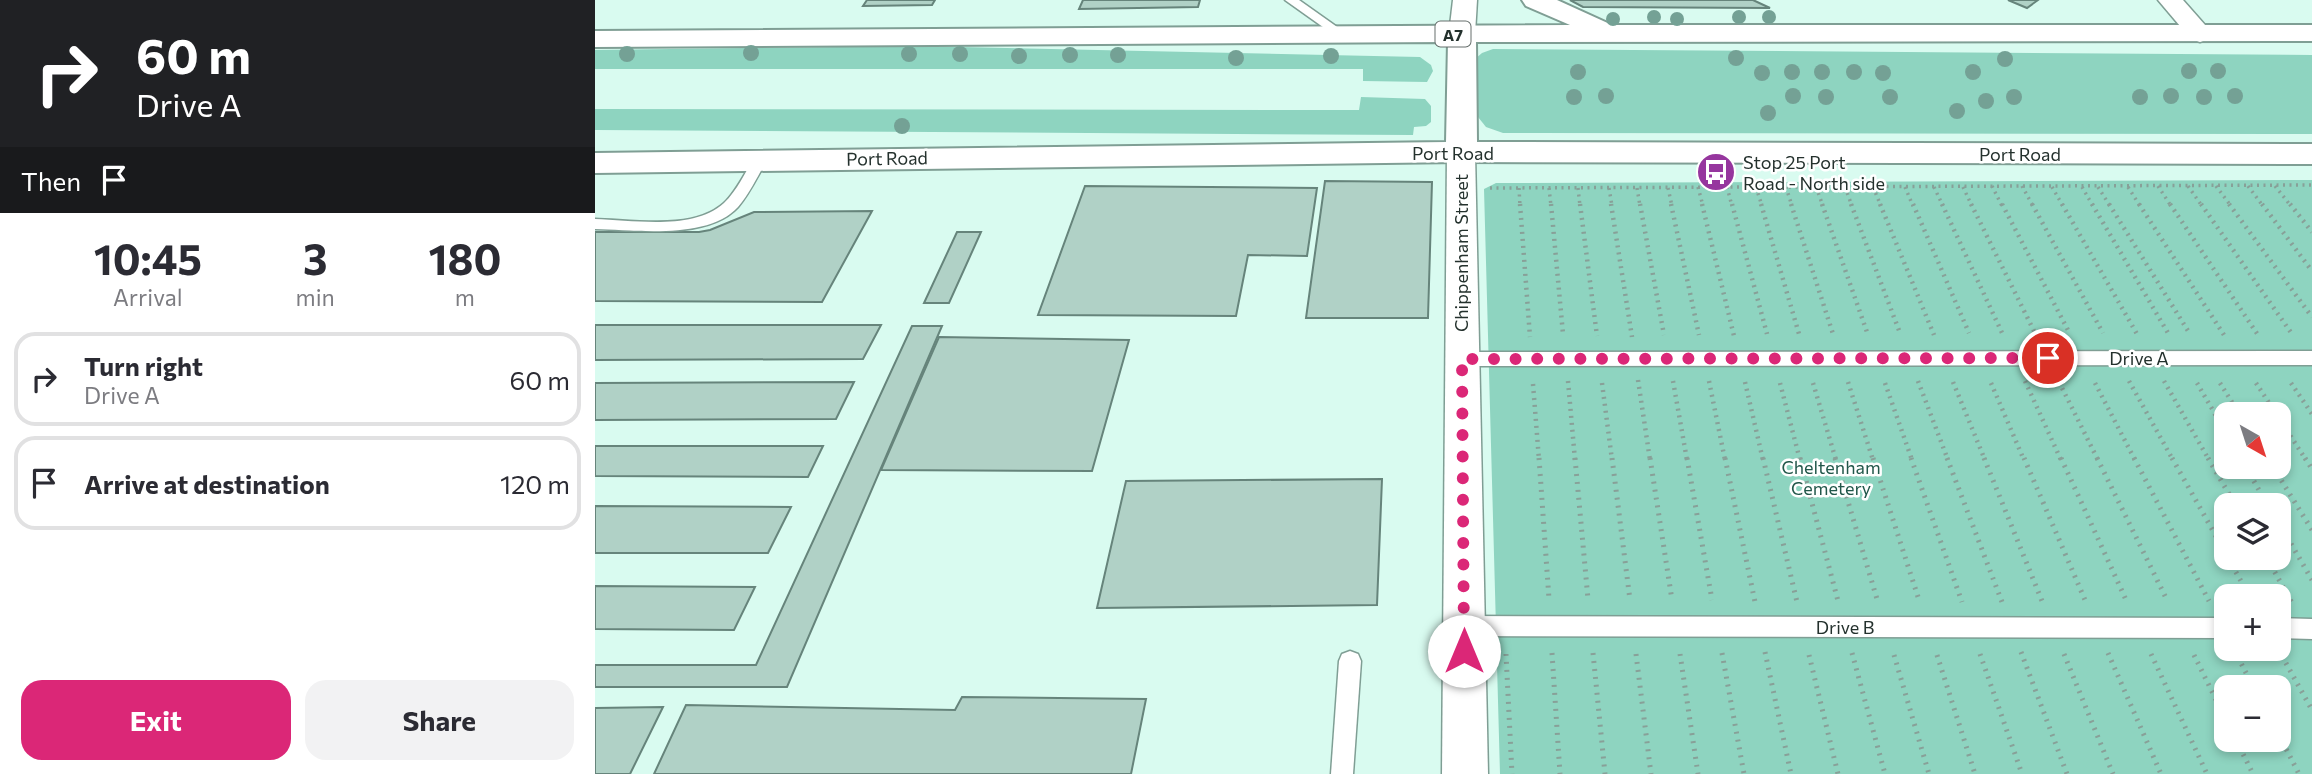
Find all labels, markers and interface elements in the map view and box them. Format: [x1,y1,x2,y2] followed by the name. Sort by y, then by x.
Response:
[1435,22,1471,46] road number: A7
[136,24,251,84] text: 60 m
[21,28,112,119] icon: right
[136,84,242,124] text: Drive A
[1412,142,1494,164] street label: Port Road
[1979,143,2061,165] street label: Port Road
[846,146,928,170] street label: Port Road
[1695,151,1737,193] bus stop icon: Stop 25 Port Road - North side
[1743,151,1885,194] place label: Stop 25 Port Road - North side
[95,161,133,199] icon: arrive
[21,165,81,196] text: Then
[1450,174,1472,332] street label: Chippenham Street
[94,232,202,284] text: 10:45
[303,232,327,284] text: 3
[428,232,501,284] text: 180
[113,283,183,311] text: Arrival
[296,283,335,311] text: min
[455,283,475,311] text: m
[2018,328,2078,388] pin
[2029,339,2067,377] icon: arrive
[2109,347,2169,369] street label: Drive A
[84,350,203,381] text: Turn right
[25,360,63,398] icon: right
[510,364,570,395] text: 60 m
[84,381,160,409] text: Drive A
[2214,402,2291,480] north arrow
[2214,402,2291,752] map controls
[1781,456,1881,499] park label: Cheltenham Cemetery
[25,464,63,502] icon: arrive
[84,468,330,499] text: Arrive at destination
[500,468,570,499] text: 120 m
[2214,493,2291,570] button: layers
[2214,584,2291,661] button: +
[1427,614,1501,688] position arrow
[1816,616,1874,638] street label: Drive B
[2214,675,2291,752] button: −
[21,680,291,760] button: Exit
[305,680,574,760] button: Share

